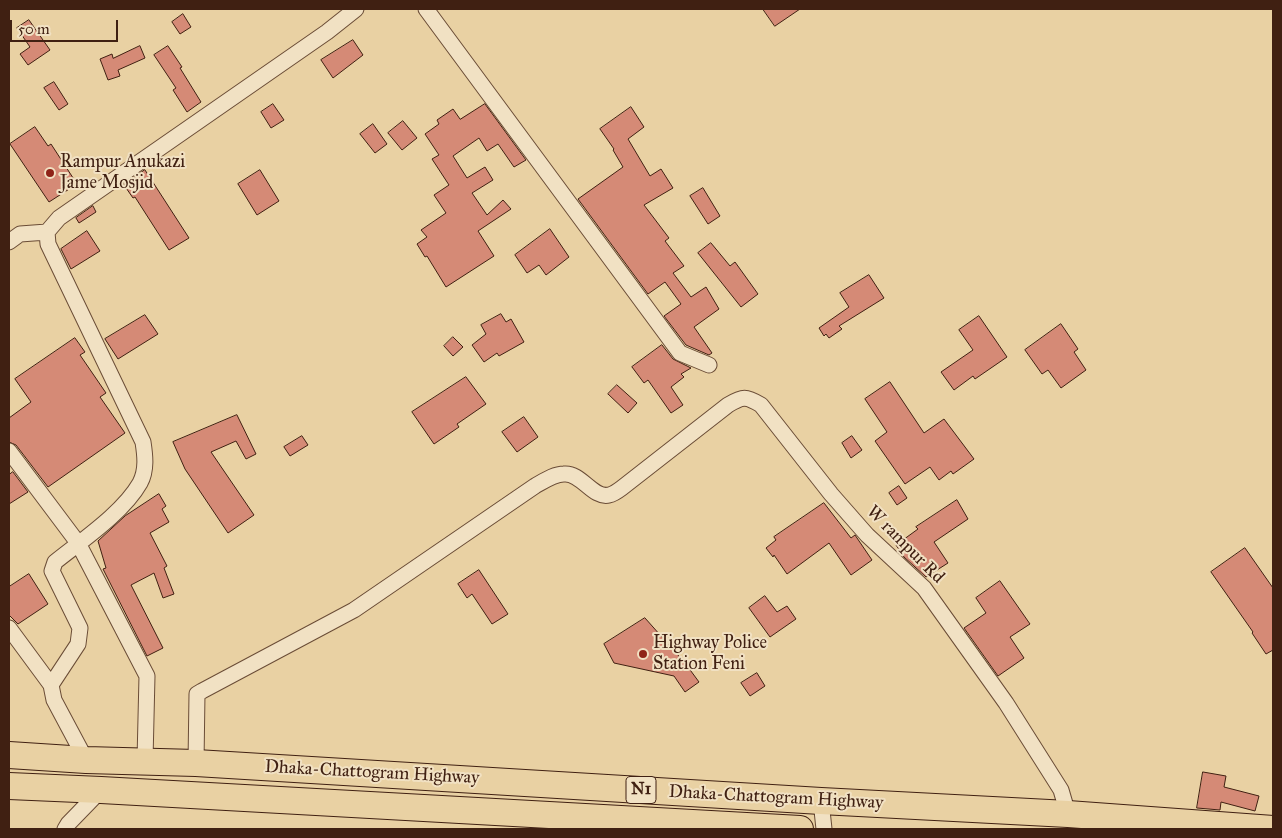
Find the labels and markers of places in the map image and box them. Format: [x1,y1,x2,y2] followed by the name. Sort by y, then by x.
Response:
[60,152,185,194] place label: Rampur Anukazi Jame Mosjid
[44,167,56,179] marker: Rampur Anukazi Jame Mosjid
[653,633,767,676] place label: Highway Police Station Feni
[637,648,649,660] marker: Highway Police Station Feni

